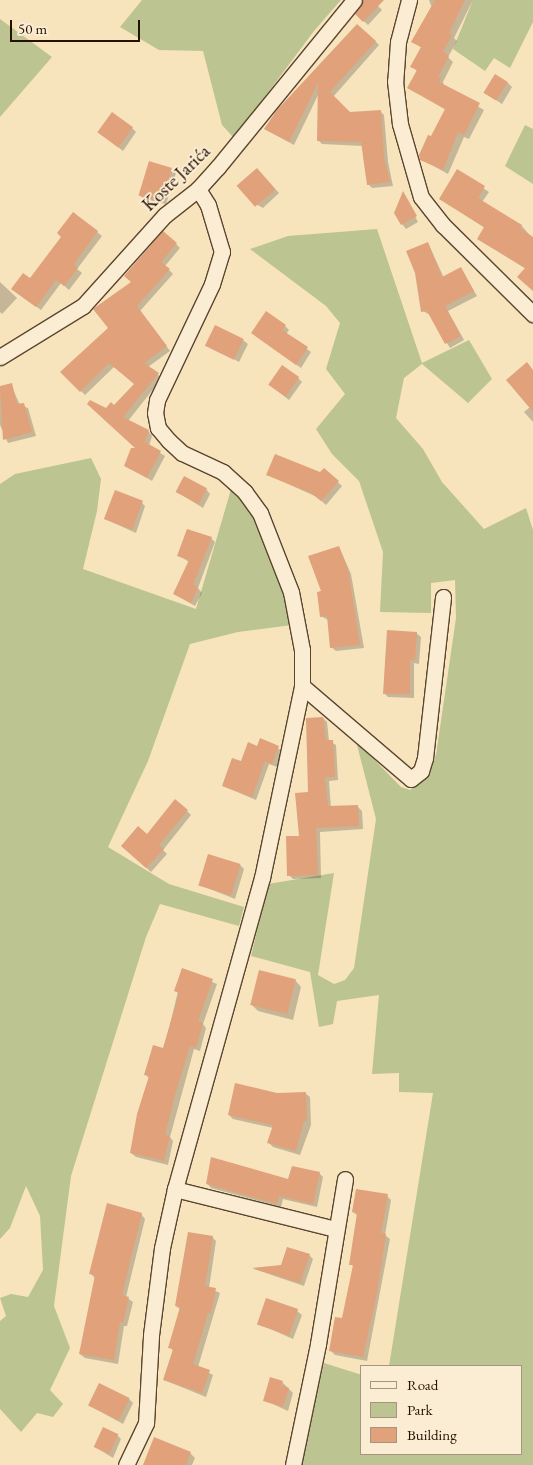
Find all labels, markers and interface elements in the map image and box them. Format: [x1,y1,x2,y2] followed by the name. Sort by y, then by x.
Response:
[12,10,142,42] scale bar
[18,19,47,38] text: 50 m
[137,140,215,216] street label: Koste Jarića
[360,1365,523,1455] legend
[407,1375,438,1394] text: Road
[407,1400,433,1419] text: Park
[407,1425,457,1444] text: Building

